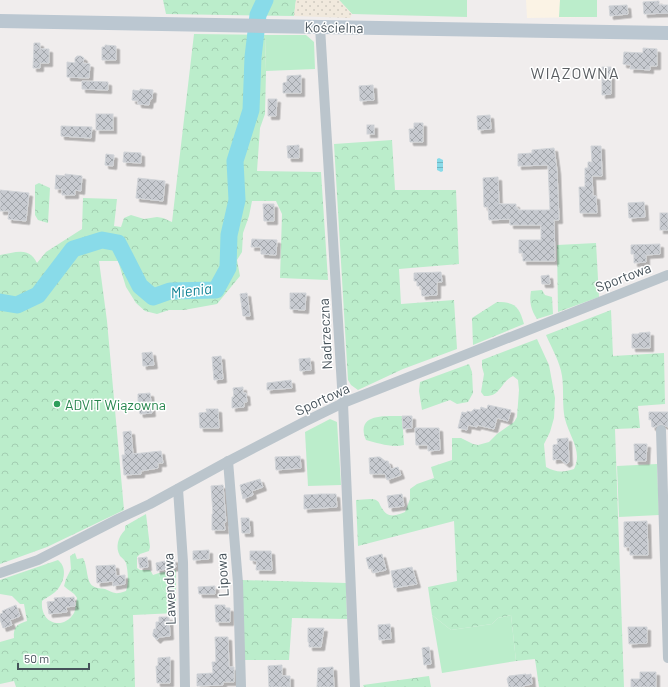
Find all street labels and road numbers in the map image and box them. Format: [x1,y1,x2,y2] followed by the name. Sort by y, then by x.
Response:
[304,18,364,36] street label: Kościelna
[593,259,653,295] street label: Sportowa
[315,298,335,370] street label: Nadrzeczna
[292,379,352,419] street label: Sportowa
[159,553,179,625] street label: Lawendowa
[212,553,232,597] street label: Lipowa

